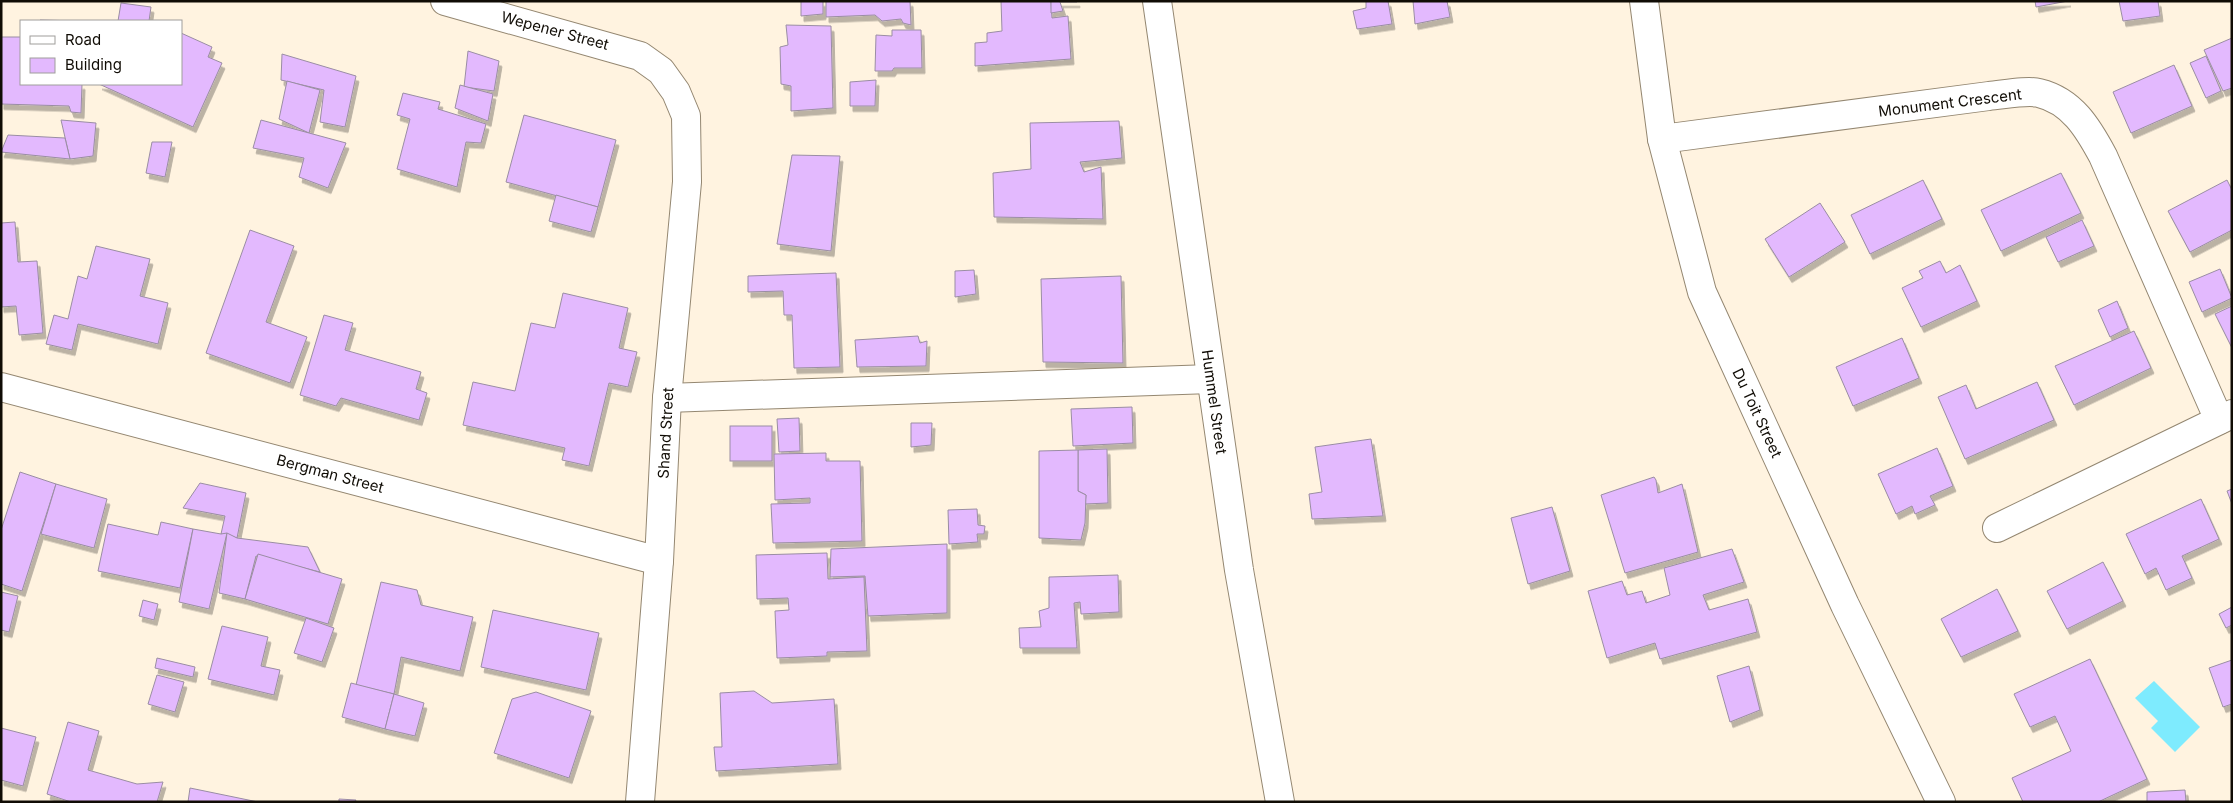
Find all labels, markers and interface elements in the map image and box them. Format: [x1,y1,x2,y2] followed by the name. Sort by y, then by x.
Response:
[499,7,611,54] street label: Wepener Street
[20,20,182,85] legend
[65,30,101,49] text: Road
[65,55,122,74] text: Building
[1877,84,2023,121] street label: Monument Crescent
[1198,349,1231,455] street label: Hummel Street
[1728,365,1786,461] street label: Du Toit Street
[654,387,677,479] street label: Shand Street
[274,450,386,497] street label: Bergman Street

